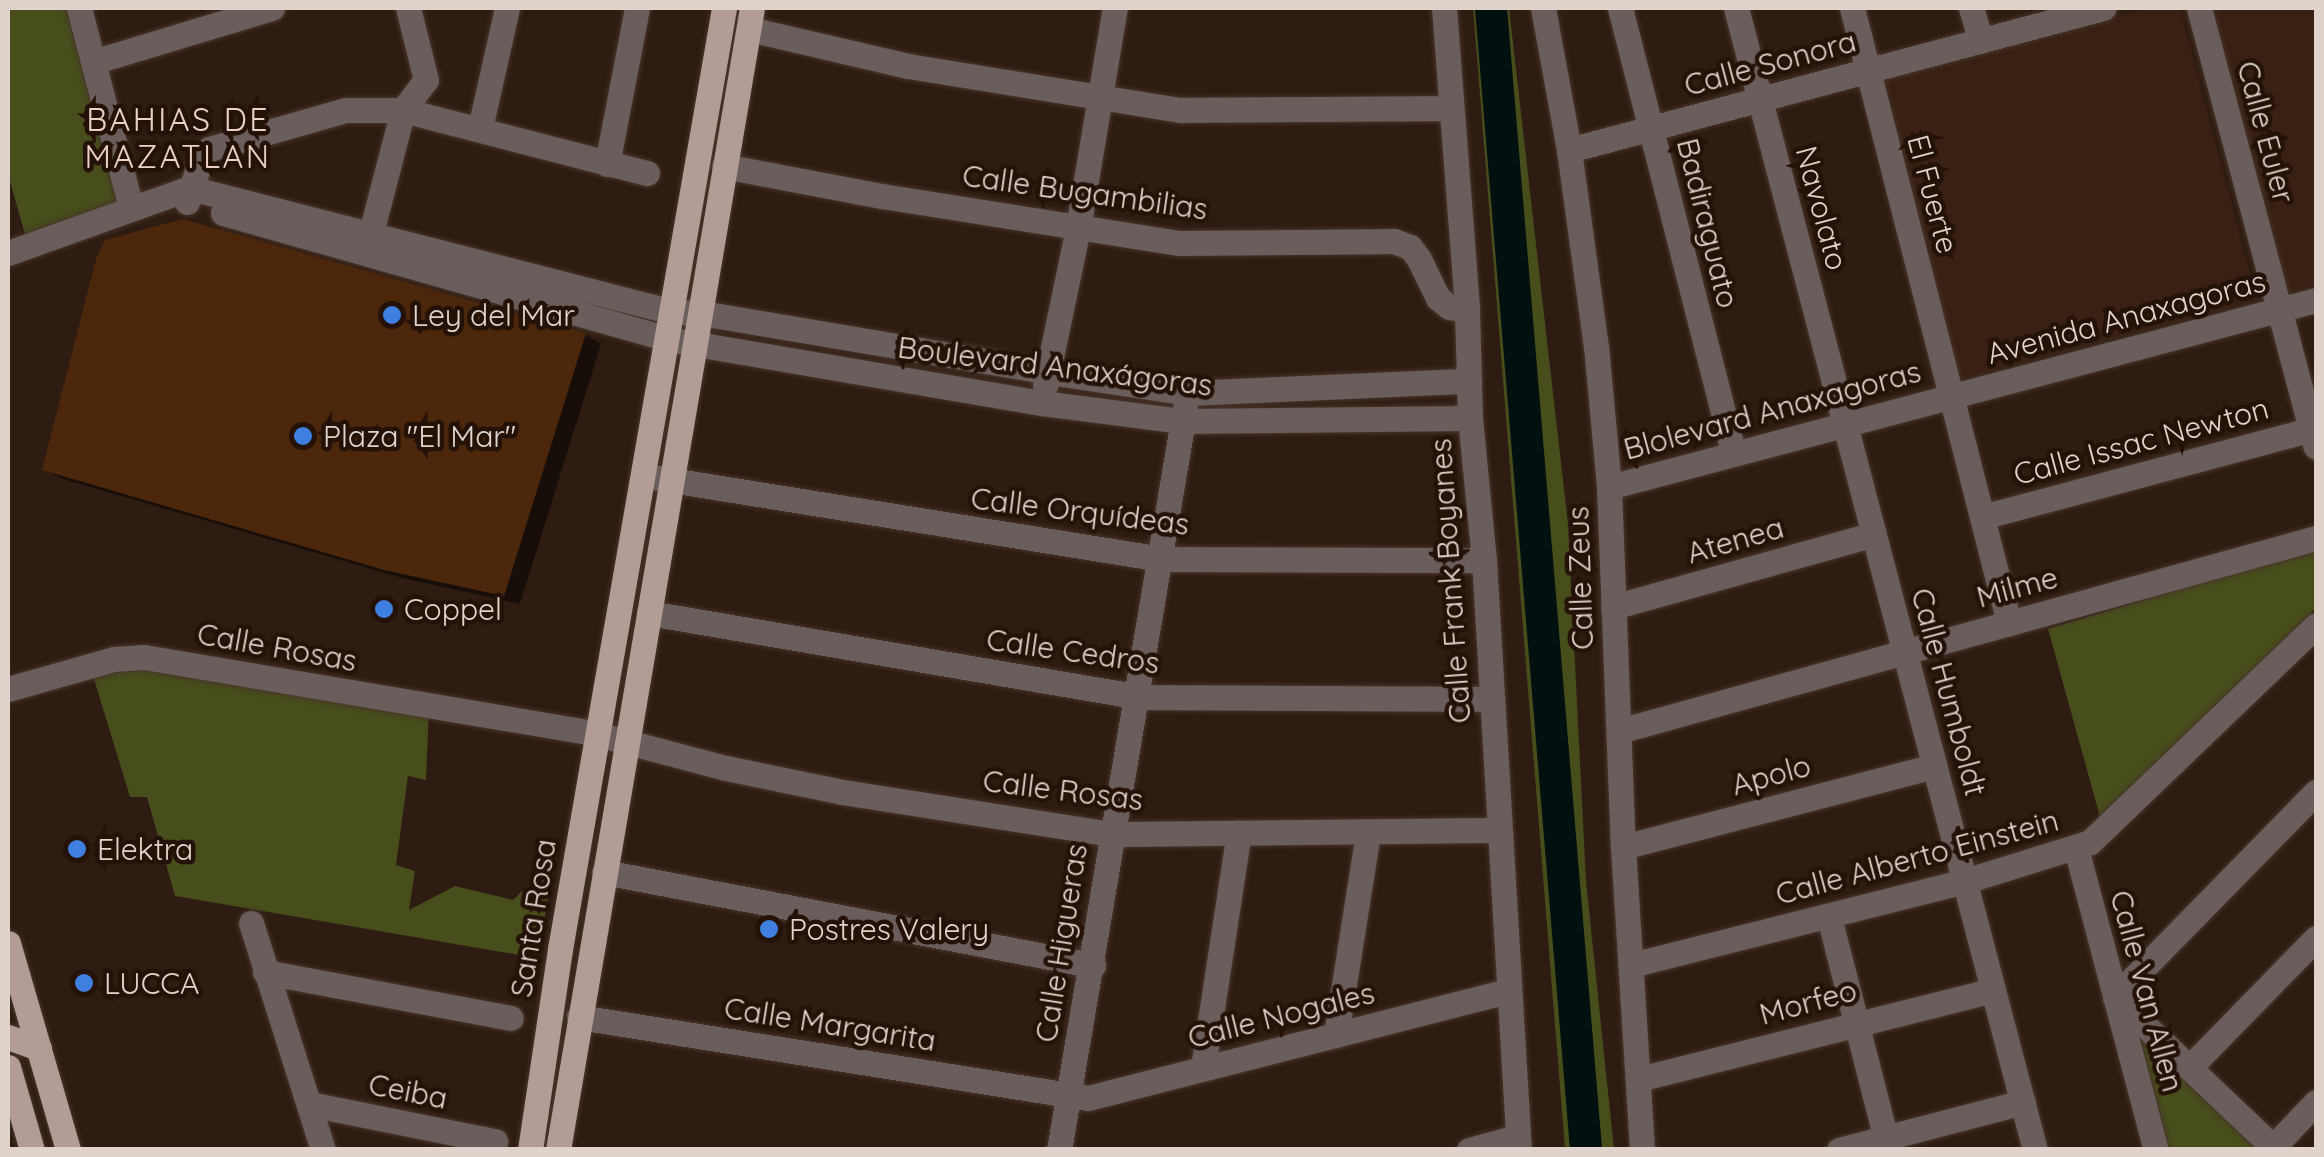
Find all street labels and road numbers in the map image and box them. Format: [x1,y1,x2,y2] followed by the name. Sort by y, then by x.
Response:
[1680,23,1860,103] street label: Calle Sonora
[2230,57,2302,207] street label: Calle Euler
[1900,131,1966,257] street label: El Fuerte
[1670,134,1746,312] street label: Badiraguato
[1788,142,1856,274] street label: Navolato
[960,157,1210,227] street label: Calle Bugambilias
[1983,262,2269,372] street label: Avenida Anaxagoras
[896,329,1214,403] street label: Boulevard Anaxágoras
[1619,353,1925,467] street label: Blolevard Anaxagoras
[2010,390,2272,492] street label: Calle Issac Newton
[1422,437,1478,725] street label: Calle Frank Boyanes
[969,480,1191,542] street label: Calle Orquídeas
[1560,506,1600,650] street label: Calle Zeus
[1683,509,1787,571] street label: Atenea
[1973,559,2061,615] street label: Milme
[1904,584,1994,800] street label: Calle Humboldt
[195,615,359,679] street label: Calle Rosas
[984,621,1162,681] street label: Calle Cedros
[1727,747,1815,803] street label: Apolo
[981,762,1145,818] street label: Calle Rosas
[1772,802,2062,912] street label: Calle Alberto Einstein
[503,836,563,1000] street label: Santa Rosa
[1028,841,1094,1045] street label: Calle Higueras
[2103,886,2191,1096] street label: Calle Van Allen
[1755,972,1861,1032] street label: Morfeo
[1184,974,1378,1056] street label: Calle Nogales
[722,990,938,1058] street label: Calle Margarita
[366,1066,450,1116] street label: Ceiba

